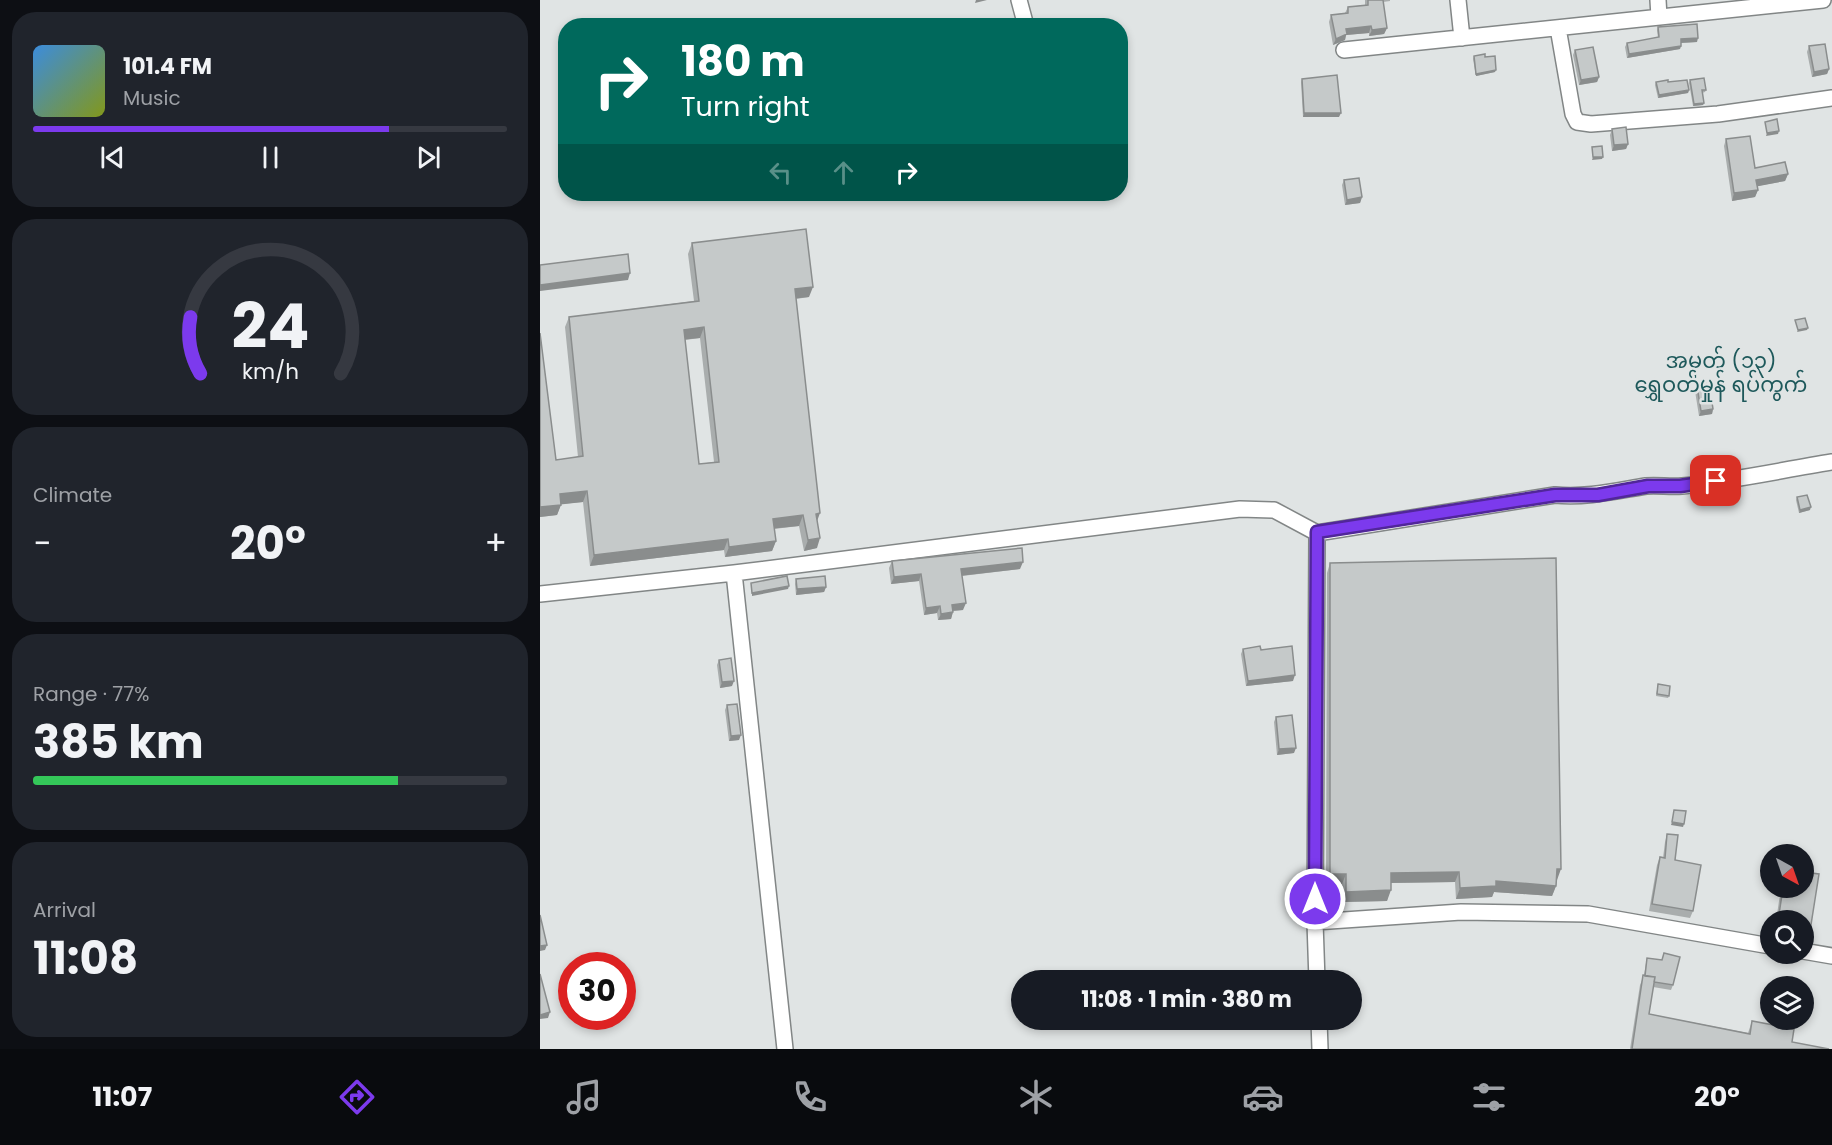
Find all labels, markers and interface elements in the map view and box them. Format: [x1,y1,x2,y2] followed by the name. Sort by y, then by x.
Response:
[681,32,805,91] text: 180 m
[582,42,660,120] icon: right
[123,51,212,82] text: 101.4 FM
[123,84,181,112] text: Music
[681,88,810,125] text: Turn right
[96,141,129,174] icon: previous
[254,141,287,174] icon: pause
[412,141,445,174] icon: next
[764,156,797,189] icon: left
[827,156,860,189] icon: ahead
[890,156,923,189] icon: right
[231,282,309,370] text: 24
[1635,345,1807,402] district label: အမှတ် (၁၃) ရွှေဝတ်မှုန် ရပ်ကွက်
[241,357,299,388] text: km/h
[1690,455,1741,506] pin
[1699,464,1732,497] icon: arrive
[33,481,112,509] text: Climate
[230,512,306,575] text: 20°
[33,520,51,567] text: −
[484,520,507,567] text: +
[33,680,149,708] text: Range · 77%
[33,711,204,774] text: 385 km
[1760,844,1814,898] north arrow
[1760,844,1814,1030] map controls
[1283,867,1347,931] position arrow
[33,896,96,924] text: Arrival
[1760,910,1814,964] button: search
[33,927,138,990] text: 11:08
[558,952,636,1030] speed limit sign: 30
[1760,976,1814,1030] button: layers
[1081,984,1292,1015] text: 11:08 · 1 min · 380 m
[336,1076,378,1118] icon: directions
[563,1076,605,1118] icon: music
[789,1076,831,1118] icon: phone
[1015,1076,1057,1118] icon: climate
[1242,1076,1284,1118] icon: car
[1468,1076,1510,1118] icon: filters
[92,1078,152,1115] text: 11:07
[1694,1078,1740,1115] text: 20°

